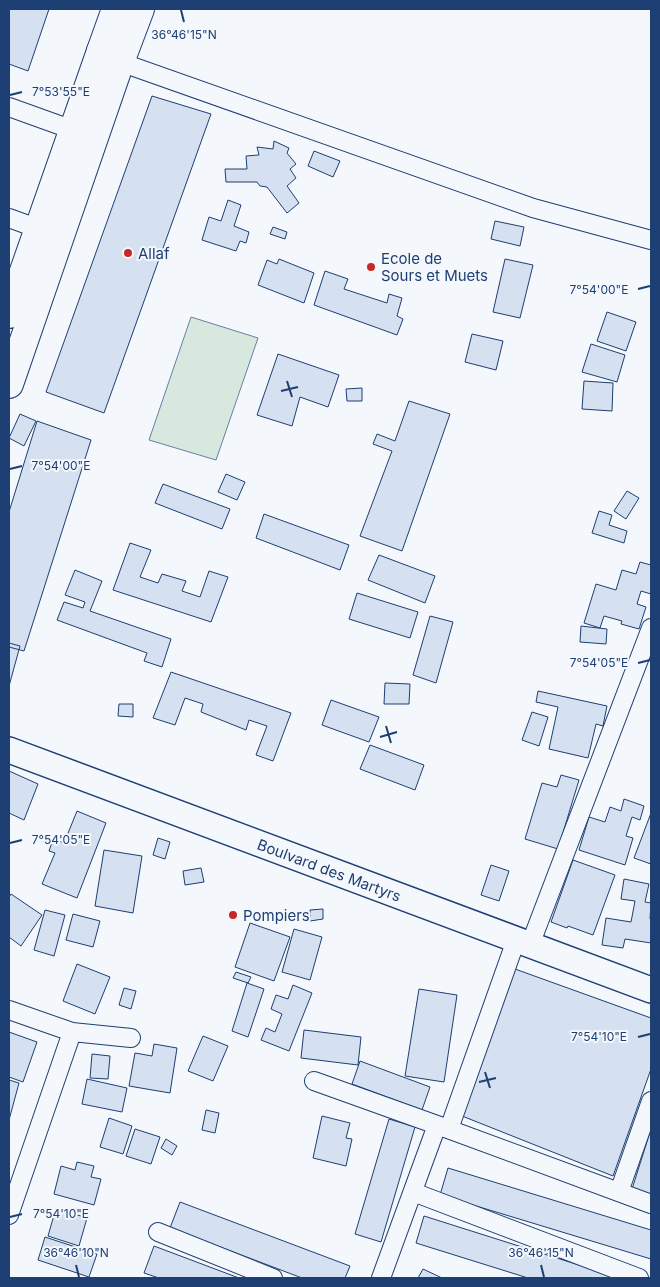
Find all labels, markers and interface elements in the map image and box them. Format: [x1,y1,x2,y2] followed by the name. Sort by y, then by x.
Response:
[151,27,217,42] text: 36°46'15"N
[32,84,90,99] text: 7°53'55"E
[138,244,170,263] place label: Allaf
[122,247,134,259] marker: Allaf
[381,249,488,285] place label: Ecole de Sours et Muets
[365,261,377,273] marker: Ecole de Sours et Muets
[570,282,628,297] text: 7°54'00"E
[32,458,90,473] text: 7°54'00"E
[570,655,628,670] text: 7°54'05"E
[32,832,90,847] text: 7°54'05"E
[255,834,404,905] street label: Boulvard des Martyrs
[243,906,310,925] place label: Pompiers
[227,909,239,921] marker: Pompiers
[571,1029,627,1044] text: 7°54'10"E
[33,1206,89,1221] text: 7°54'10"E
[43,1245,109,1260] text: 36°46'10"N
[508,1245,574,1260] text: 36°46'15"N

